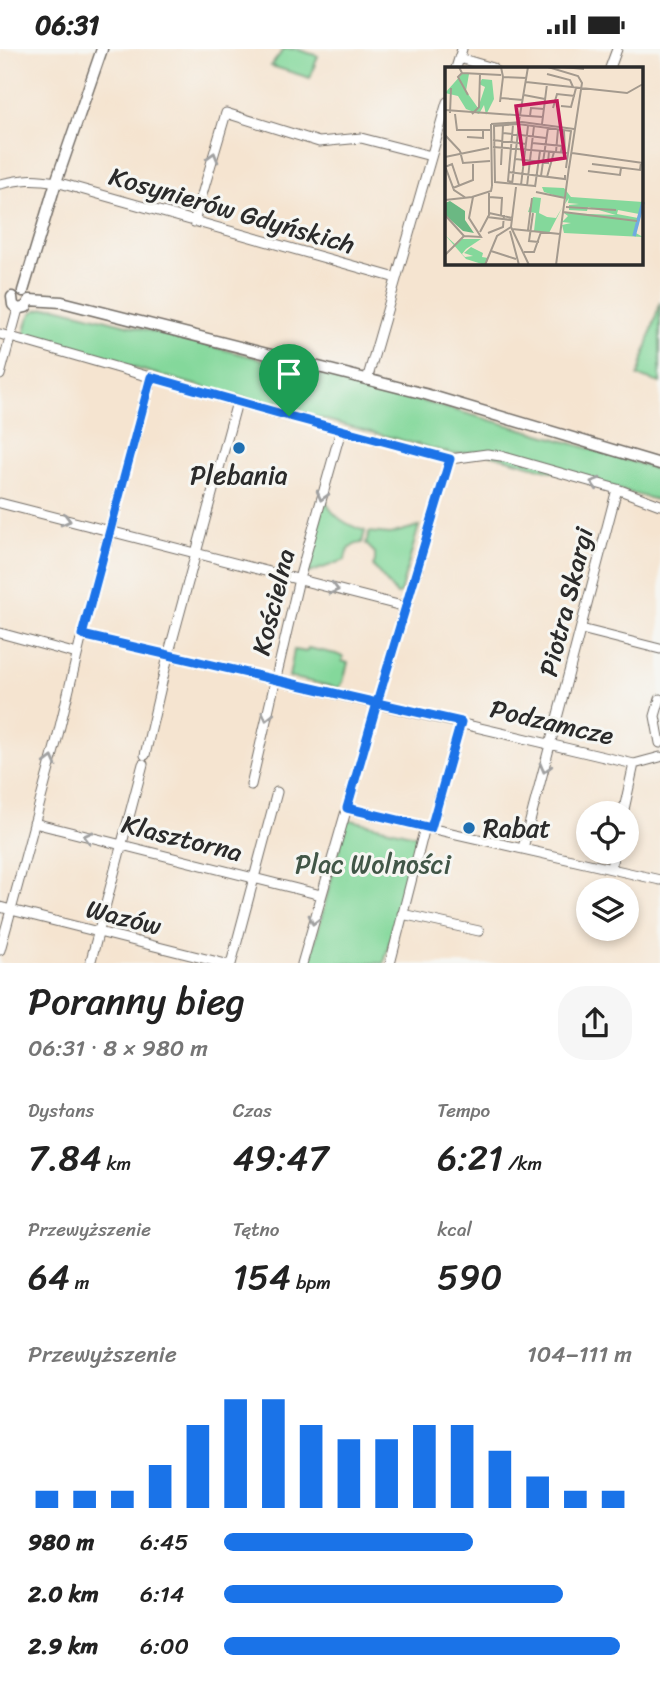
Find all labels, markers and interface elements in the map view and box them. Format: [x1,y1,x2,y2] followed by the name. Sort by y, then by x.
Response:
[35,2,99,48] text: 06:31
[445,67,642,264] inset map
[205,151,220,163] one-way arrow
[104,153,360,267] street label: Kosynierów Gdyńskich
[259,344,319,416] pin
[270,355,308,393] icon: arrive
[231,440,247,456] marker: Plebania
[190,452,288,498] place label: Plebania
[590,476,602,491] one-way arrow
[316,490,331,502] one-way arrow
[60,512,72,526] one-way arrow
[525,522,607,681] street label: Piotra Skargi
[238,544,308,660] street label: Kościelna
[328,581,340,595] one-way arrow
[485,685,619,759] street label: Podzamcze
[261,710,275,722] one-way arrow
[43,755,57,767] one-way arrow
[539,762,553,774] one-way arrow
[117,801,247,875] street label: Klasztorna
[576,801,639,941] map controls
[576,801,639,864] button: locate
[483,805,551,851] place label: Rabat
[461,820,477,836] marker: Rabat
[82,830,94,845] one-way arrow
[295,841,452,887] park label: Plac Wolności
[576,878,639,941] button: layers
[81,885,167,949] street label: Wazów
[307,914,322,926] one-way arrow
[28,968,245,1035] text: Poranny bieg
[558,986,632,1060] button: share
[28,1028,208,1069] text: 06:31 · 8 × 980 m
[28,1094,94,1127] text: Dystans
[233,1094,272,1127] text: Czas
[437,1094,490,1127] text: Tempo
[28,1127,102,1189] text: 7.84
[233,1127,328,1189] text: 49:47
[437,1127,503,1189] text: 6:21
[102,1147,131,1180] text: km
[503,1147,542,1180] text: /km
[28,1213,151,1246] text: Przewyższenie
[233,1213,279,1246] text: Tętno
[437,1213,472,1246] text: kcal
[28,1246,70,1308] text: 64
[233,1246,291,1308] text: 154
[437,1246,502,1308] text: 590
[70,1266,89,1299] text: m
[291,1266,331,1299] text: bpm
[28,1334,177,1375] text: Przewyższenie
[527,1334,632,1375] text: 104–111 m
[28,1522,94,1563] text: 980 m
[140,1522,188,1563] text: 6:45
[28,1574,99,1615] text: 2.0 km
[140,1574,184,1615] text: 6:14
[28,1626,98,1667] text: 2.9 km
[140,1626,189,1667] text: 6:00

